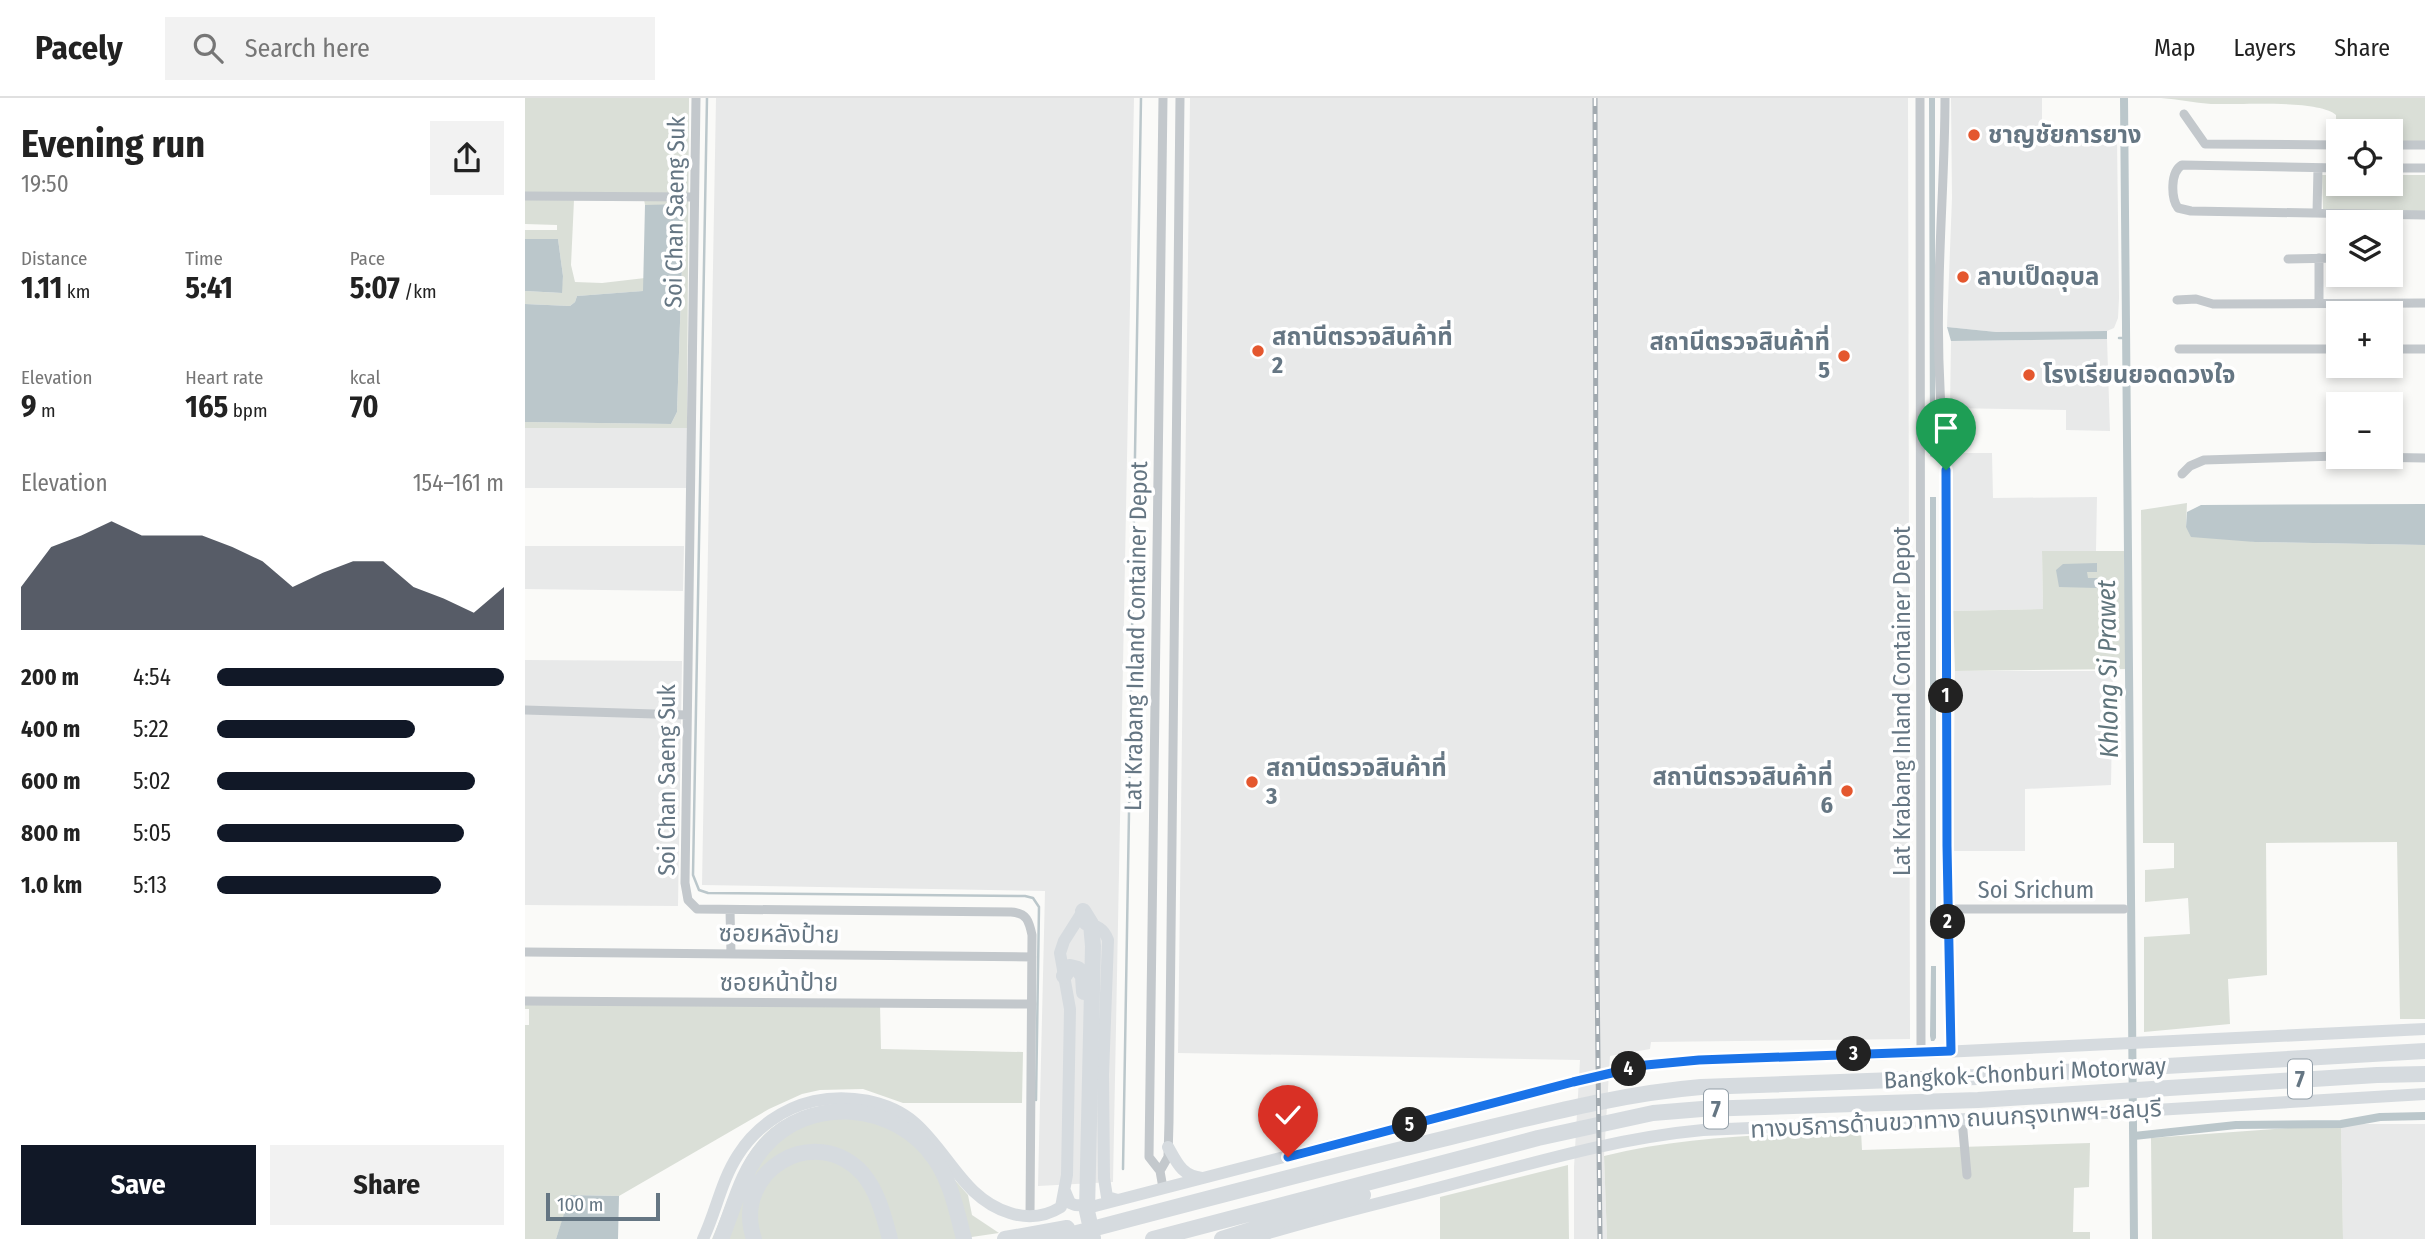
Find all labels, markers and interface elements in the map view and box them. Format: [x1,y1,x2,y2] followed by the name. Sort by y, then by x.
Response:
[165,17,655,80] search box
[35,28,123,68] text: Pacely
[189,29,227,67] icon: search
[245,33,370,64] text: Search here
[2154,34,2196,62] text: Map
[2234,34,2296,62] text: Layers
[2334,34,2390,62] text: Share
[659,115,691,308] street label: Soi Chan Saeng Suk
[2326,119,2403,469] map controls
[2326,119,2403,196] button: locate
[21,121,205,167] text: Evening run
[430,121,504,195] button: share
[1988,121,2142,149] place label: ชาญชัยการยาง
[1966,127,1982,143] marker: ชาญชัยการยาง
[21,170,69,198] text: 19:50
[2326,210,2403,287] button: layers
[21,247,88,270] text: Distance
[185,247,223,270] text: Time
[350,247,385,270] text: Pace
[1977,263,2099,292] place label: ลาบเป็ดอุบล
[1955,269,1971,285] marker: ลาบเป็ดอุบล
[21,270,62,306] text: 1.11
[185,270,233,306] text: 5:41
[350,270,400,306] text: 5:07
[62,280,90,303] text: km
[400,280,437,303] text: /km
[2326,301,2403,378] button: +
[1271,320,1453,379] place label: สถานีตรวจสินค้าที่ 2
[1649,325,1830,384] place label: สถานีตรวจสินค้าที่ 5
[1250,343,1266,359] marker: สถานีตรวจสินค้าที่ 2
[1836,348,1852,364] marker: สถานีตรวจสินค้าที่ 5
[2043,361,2235,389] place label: โรงเรียนยอดดวงใจ
[21,366,93,389] text: Elevation
[185,366,263,389] text: Heart rate
[350,366,380,389] text: kcal
[2021,367,2037,383] marker: โรงเรียนยอดดวงใจ
[21,389,37,425] text: 9
[185,389,228,425] text: 165
[350,389,379,425] text: 70
[2326,392,2403,469] button: −
[1916,398,1976,470] pin
[37,399,56,422] text: m
[228,399,268,422] text: bpm
[1927,409,1965,447] icon: arrive
[1119,461,1153,811] street label: Lat Krabang Inland Container Depot
[21,469,108,497] text: Elevation
[413,469,504,497] text: 154–161 m
[1888,526,1916,876] street label: Lat Krabang Inland Container Depot
[2091,579,2125,758] water label: Khlong Si Prawet
[21,663,79,691] text: 200 m
[133,663,171,691] text: 4:54
[1929,678,1963,714] pin: 1
[653,683,681,876] street label: Soi Chan Saeng Suk
[1941,684,1950,707] text: 1
[21,715,80,743] text: 400 m
[133,715,169,743] text: 5:22
[1265,751,1447,810] place label: สถานีตรวจสินค้าที่ 3
[1652,760,1833,819] place label: สถานีตรวจสินค้าที่ 6
[21,767,80,795] text: 600 m
[133,767,170,795] text: 5:02
[1244,774,1260,790] marker: สถานีตรวจสินค้าที่ 3
[1839,783,1855,799] marker: สถานีตรวจสินค้าที่ 6
[21,819,81,847] text: 800 m
[133,819,171,847] text: 5:05
[21,871,82,899] text: 1.0 km
[133,871,167,899] text: 5:13
[1978,876,2094,904] street label: Soi Srichum
[1931,904,1965,940] pin: 2
[1943,910,1952,933] text: 2
[718,919,840,949] street label: ซอยหลังป้าย
[720,969,838,997] street label: ซอยหน้าป้าย
[1837,1037,1871,1072] pin: 3
[1849,1042,1858,1065] text: 3
[1611,1052,1647,1086] pin: 4
[1883,1052,2167,1094] street label: Bangkok-Chonburi Motorway
[1624,1057,1633,1080] text: 4
[2288,1060,2312,1098] road number: 7
[1258,1085,1318,1157] pin
[1704,1090,1728,1128] road number: 7
[1750,1094,2162,1145] street label: ทางบริการด้านขวาทาง ถนนกรุงเทพฯ-ชลบุรี
[1269,1096,1307,1134] icon: check
[1393,1108,1428,1142] pin: 5
[1405,1113,1414,1136] text: 5
[21,1145,256,1225] button: Save
[270,1145,504,1225] button: Share
[546,1190,660,1222] scale bar
[557,1193,603,1216] text: 100 m

